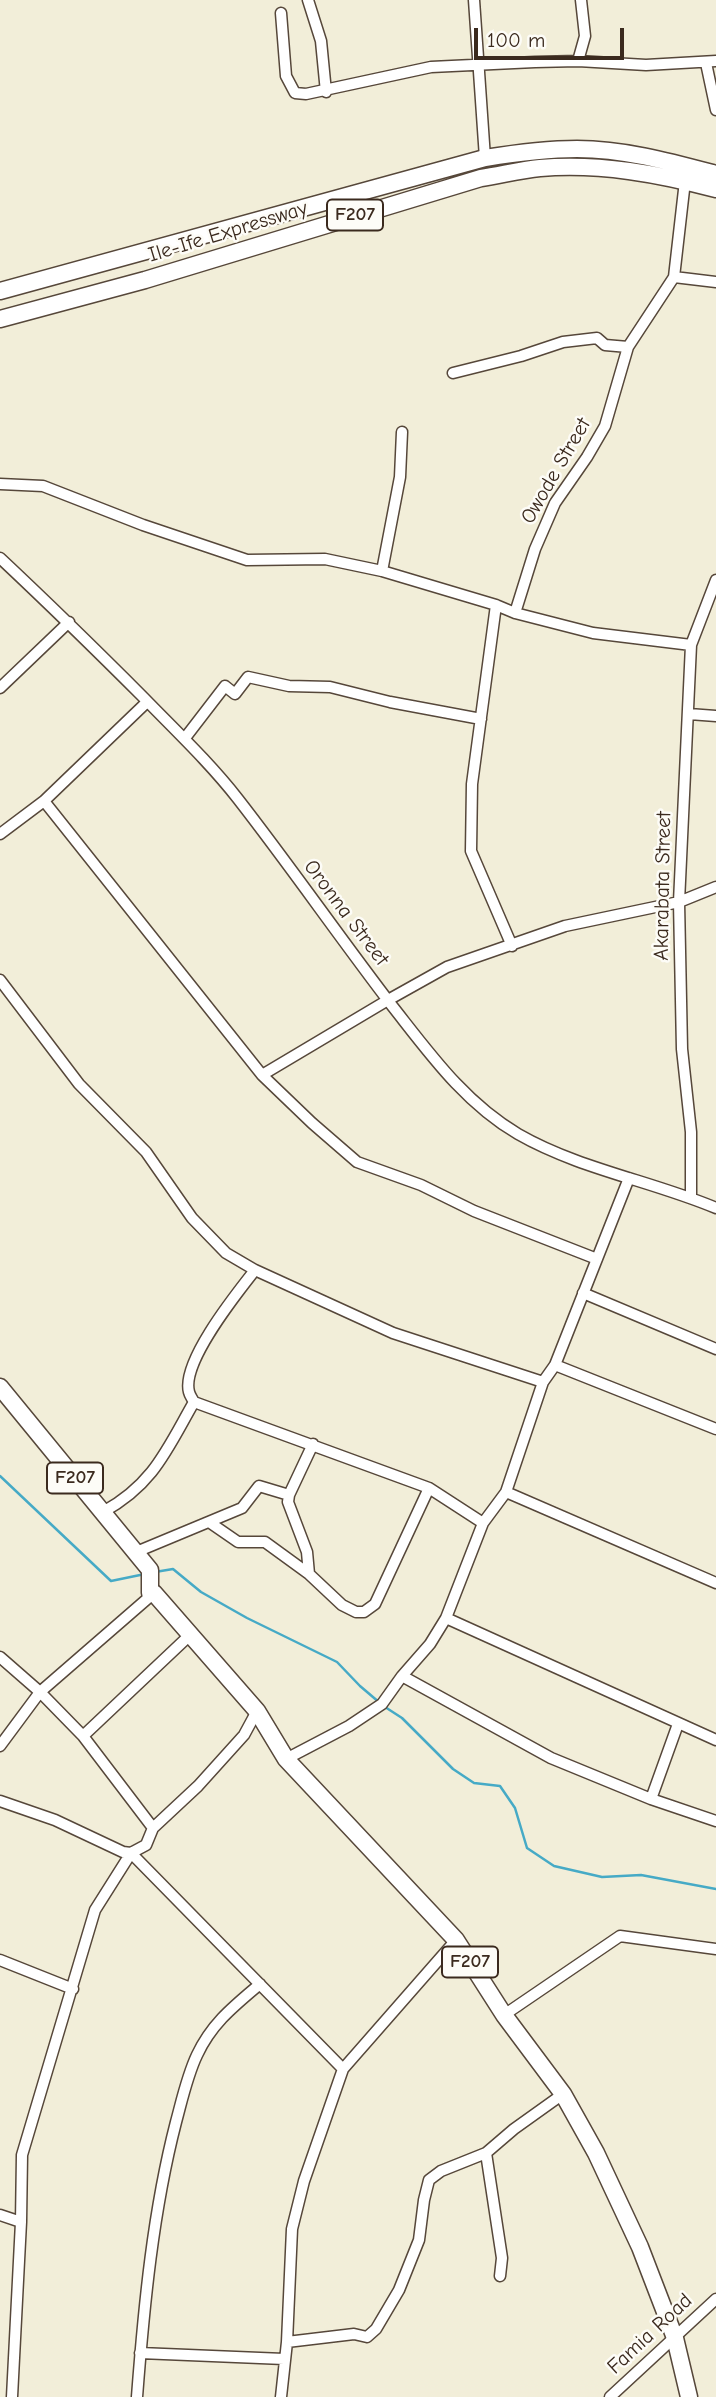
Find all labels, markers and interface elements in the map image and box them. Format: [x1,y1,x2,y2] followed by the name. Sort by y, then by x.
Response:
[478,14,628,58] scale bar
[487,28,545,52] text: 100 m
[145,196,311,268] street label: Ile-Ife Expressway
[327,200,383,230] road number: F207
[516,414,596,528] street label: Owode Street
[649,811,677,961] street label: Akarabata Street
[298,855,394,971] street label: Oronna Street
[47,1462,103,1494] road number: F207
[442,1946,498,1978] road number: F207
[602,2288,698,2380] street label: Famia Road

